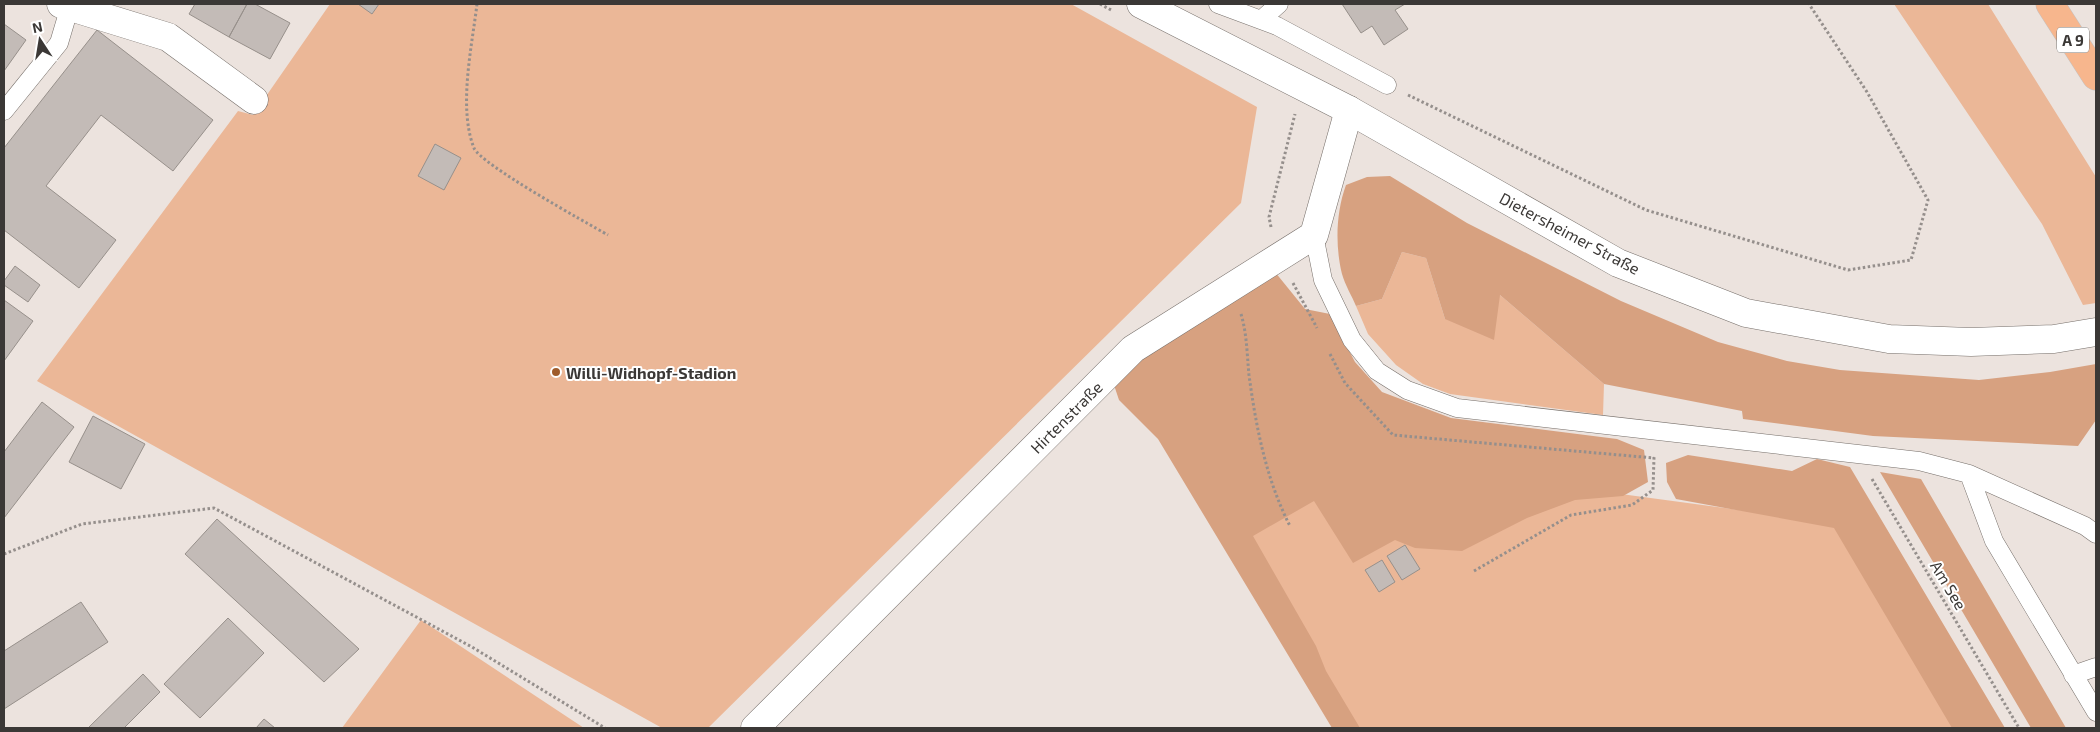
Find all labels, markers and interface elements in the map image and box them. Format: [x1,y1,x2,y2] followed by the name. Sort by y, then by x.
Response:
[15,15,65,65] north arrow
[30,17,44,36] text: N
[2057,28,2089,52] road number: A 9
[1497,188,1643,278] street label: Dietersheimer Straße
[566,363,736,382] place label: Willi-Widhopf-Stadion
[550,366,562,378] marker: Willi-Widhopf-Stadion
[1026,377,1106,457] street label: Hirtenstraße
[1927,557,1971,613] street label: Am See

